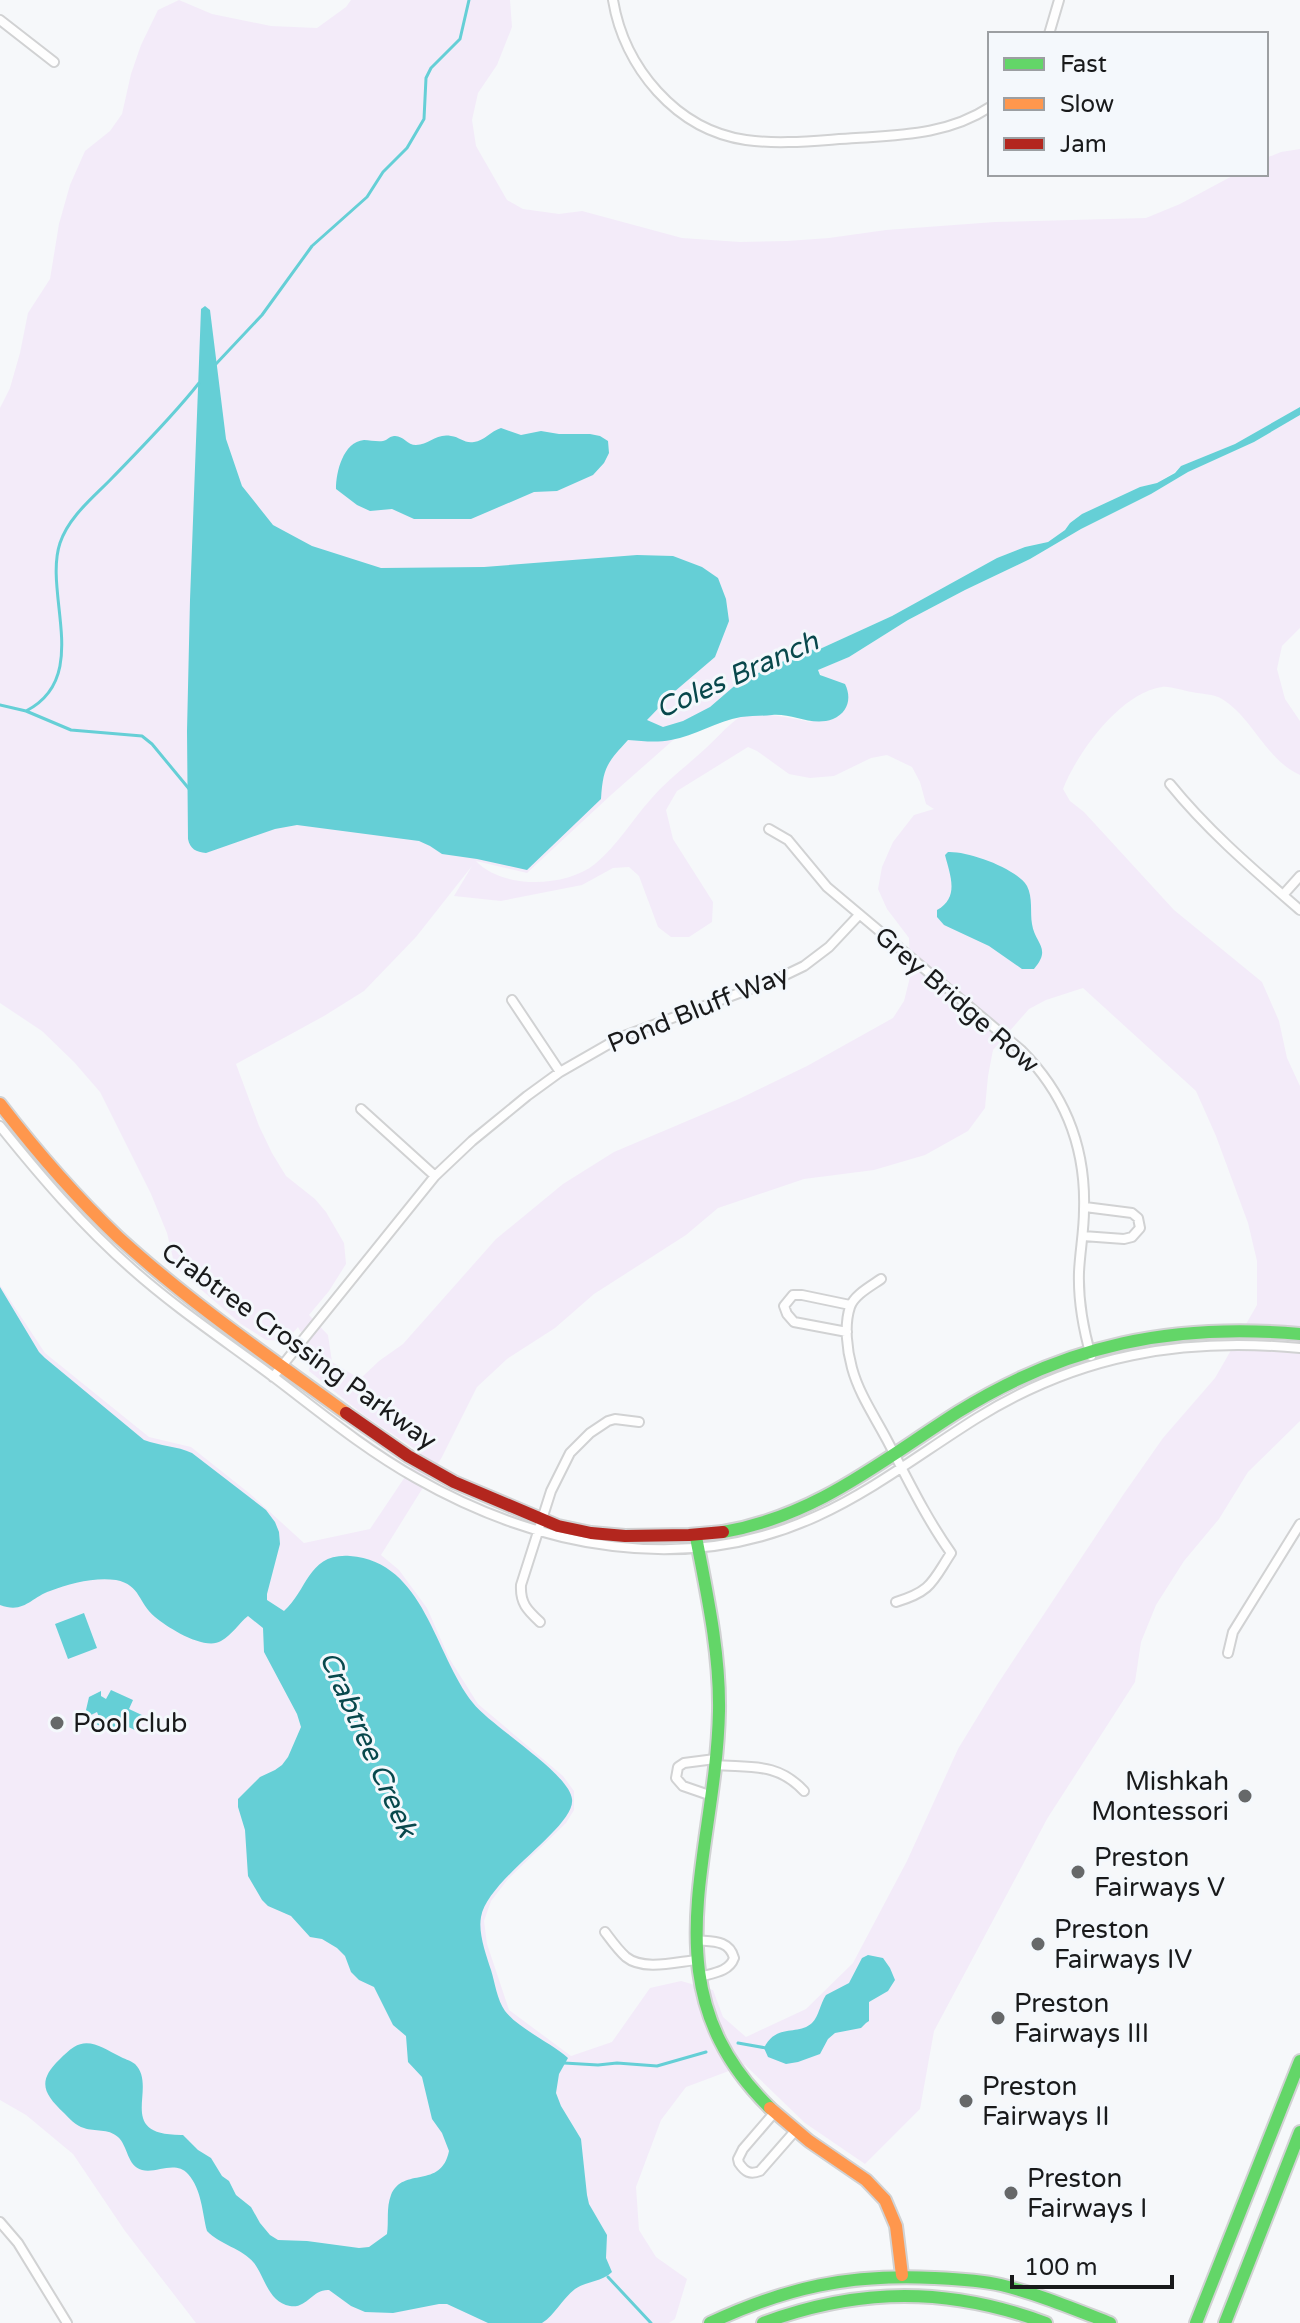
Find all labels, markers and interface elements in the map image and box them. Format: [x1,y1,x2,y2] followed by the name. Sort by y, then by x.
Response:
[988,32,1268,176] legend
[1060,50,1107,79] text: Fast
[1060,90,1114,119] text: Slow
[1060,130,1107,159] text: Jam
[650,624,824,726] water label: Coles Branch
[868,920,1046,1080] street label: Grey Bridge Row
[603,959,793,1059] street label: Pond Bluff Way
[155,1236,443,1456] street label: Crabtree Crossing Parkway
[312,1646,425,1844] water label: Crabtree Creek
[73,1708,188,1739] place label: Pool club
[48,1714,66,1732] marker: Pool club
[1091,1766,1229,1827] place label: Mishkah Montessori
[1236,1787,1254,1805] marker: Mishkah Montessori
[1094,1842,1225,1903] place label: Preston Fairways V
[1069,1863,1087,1881] marker: Preston Fairways V
[1054,1914,1192,1975] place label: Preston Fairways IV
[1029,1935,1047,1953] marker: Preston Fairways IV
[1014,1988,1149,2049] place label: Preston Fairways III
[989,2009,1007,2027] marker: Preston Fairways III
[982,2071,1110,2132] place label: Preston Fairways II
[957,2092,975,2110] marker: Preston Fairways II
[1027,2163,1147,2224] place label: Preston Fairways I
[1002,2184,1020,2202] marker: Preston Fairways I
[1012,2239,1172,2289] scale bar
[1024,2253,1098,2282] text: 100 m

